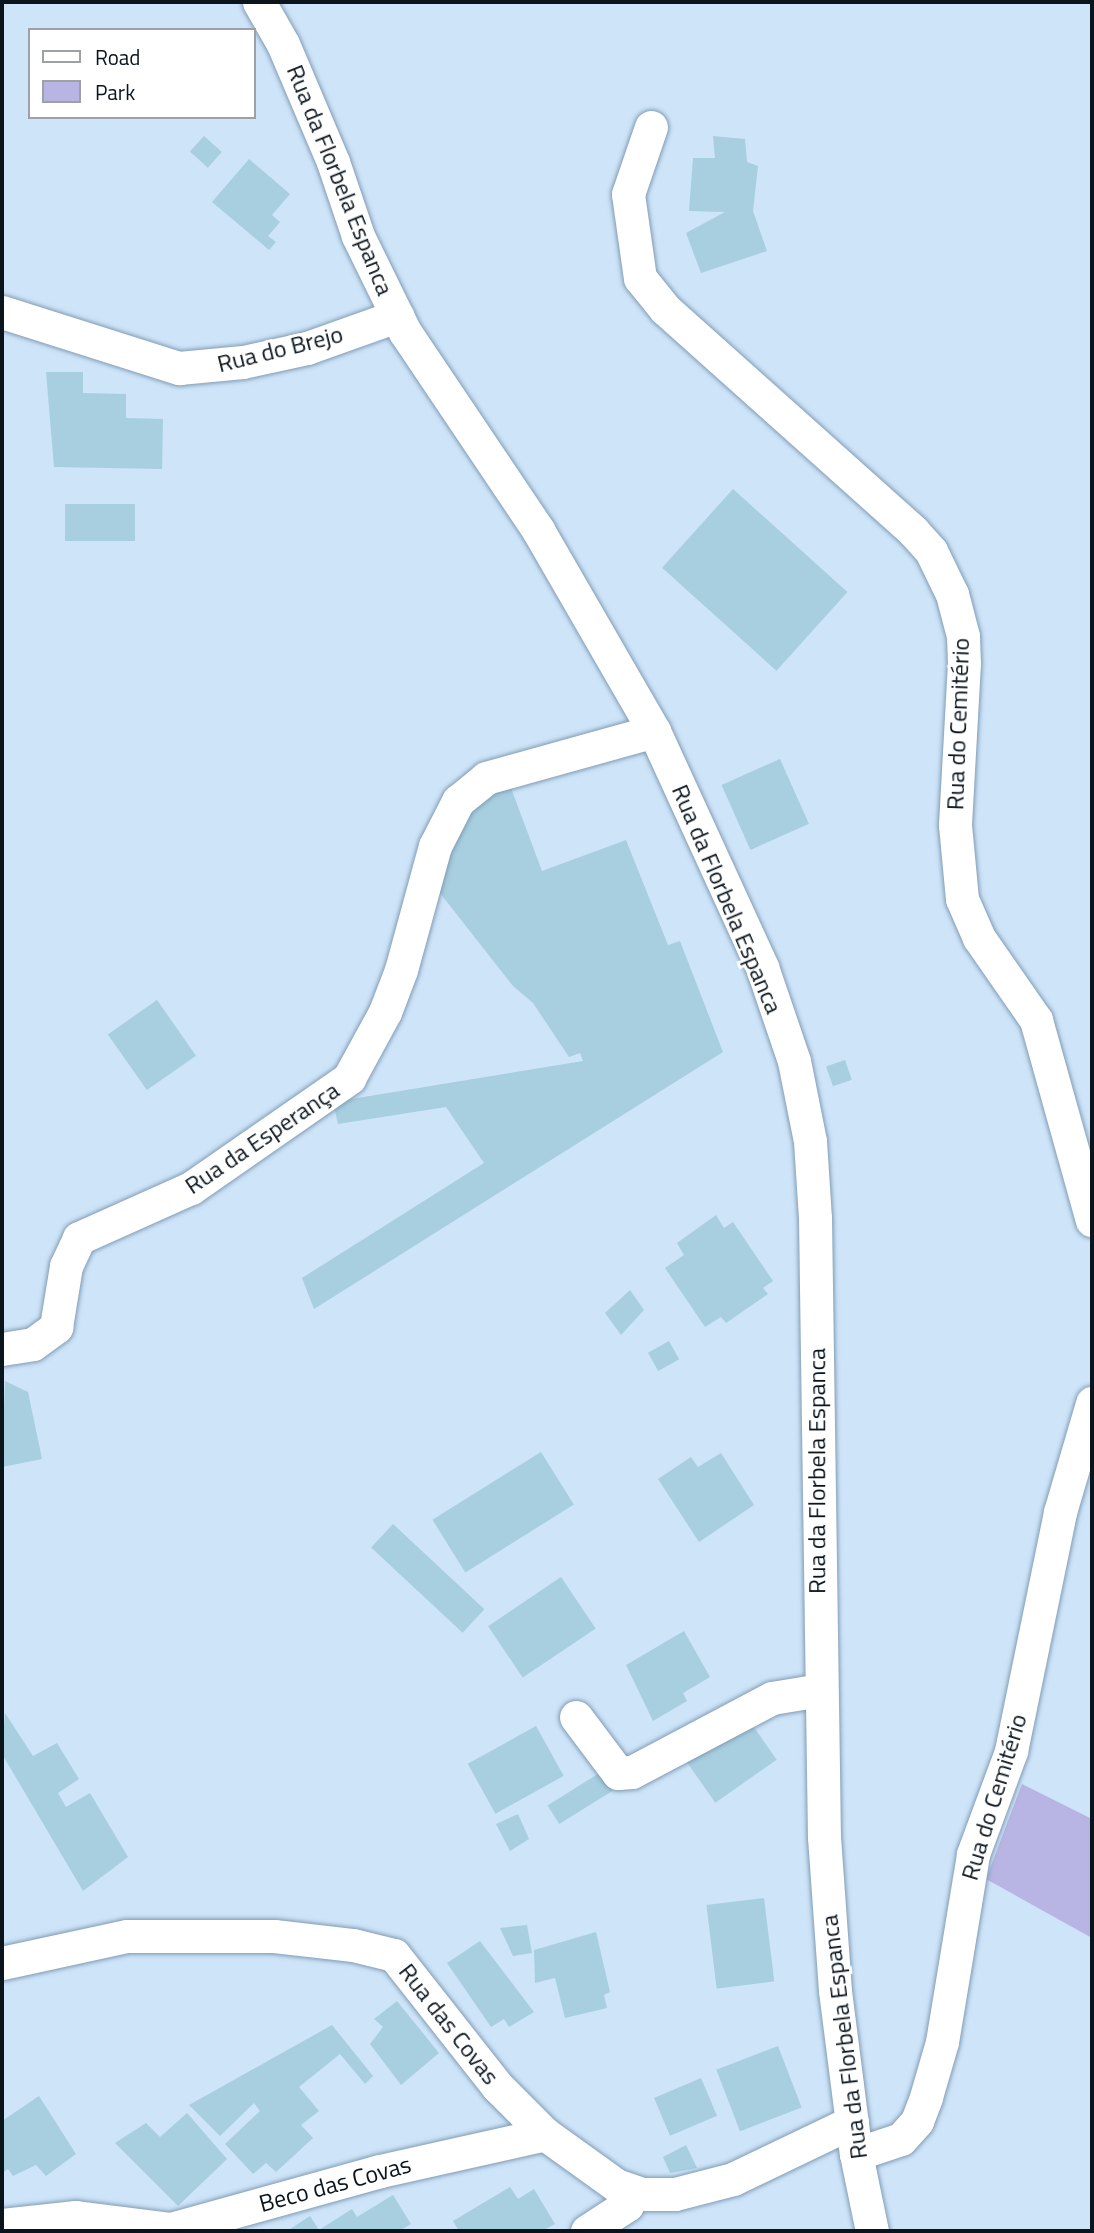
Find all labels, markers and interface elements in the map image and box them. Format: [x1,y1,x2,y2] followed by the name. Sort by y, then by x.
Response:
[28,28,256,119] legend
[95,41,140,73] text: Road
[281,61,399,299] street label: Rua da Florbela Espanca
[95,76,135,108] text: Park
[214,320,346,378] street label: Rua do Brejo
[941,637,975,811] street label: Rua do Cemitério
[666,780,788,1018] street label: Rua da Florbela Espanca
[179,1076,345,1200] street label: Rua da Esperança
[803,1348,831,1594] street label: Rua da Florbela Espanca
[955,1710,1033,1884] street label: Rua do Cemitério
[815,1913,873,2161] street label: Rua da Florbela Espanca
[393,1958,505,2090] street label: Rua das Covas
[256,2150,414,2218] street label: Beco das Covas

